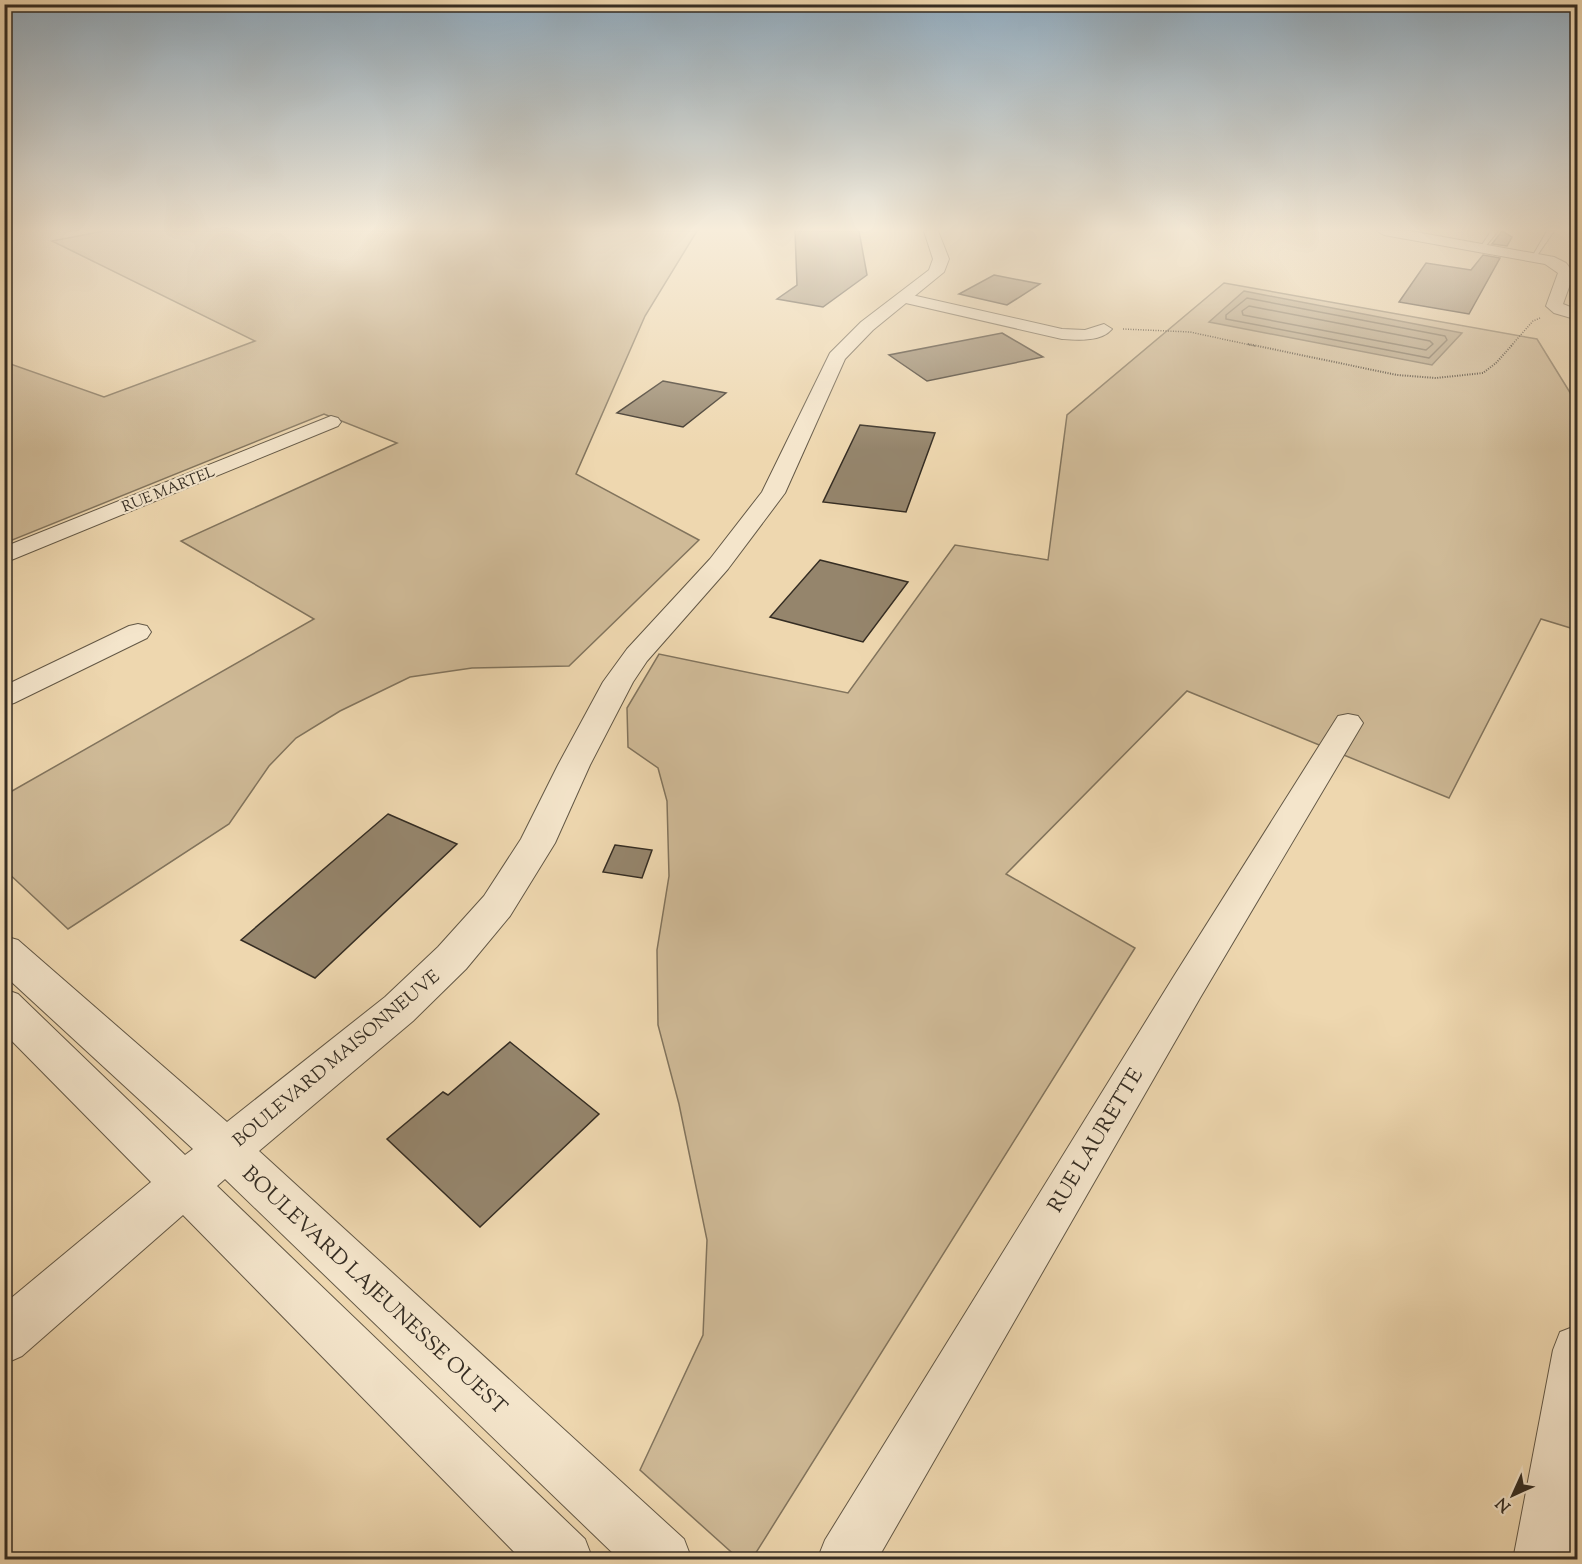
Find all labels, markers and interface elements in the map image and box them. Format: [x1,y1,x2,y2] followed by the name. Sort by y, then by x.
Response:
[119,462,218,519] street label: RUE MARTEL
[228,965,447,1154] street label: BOULEVARD MAISONNEUVE
[1042,1063,1152,1219] street label: RUE LAURETTE
[234,1160,513,1423] street label: BOULEVARD LAJEUNESSE OUEST
[1483,1465,1543,1525] north arrow
[1491,1491,1517,1516] text: N

